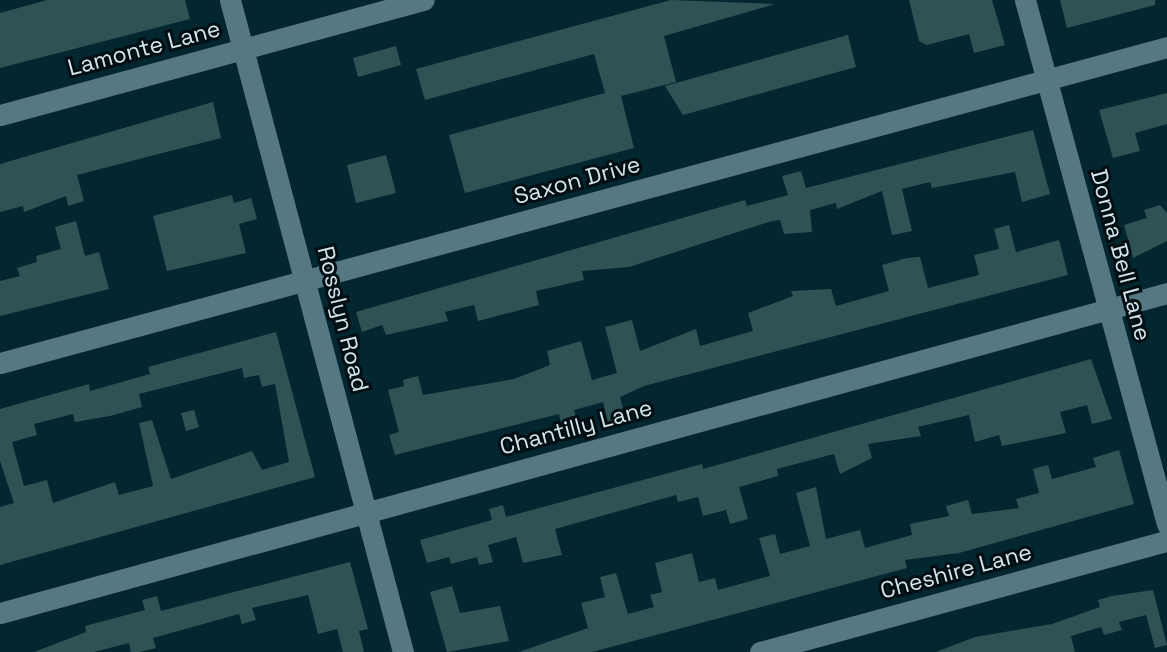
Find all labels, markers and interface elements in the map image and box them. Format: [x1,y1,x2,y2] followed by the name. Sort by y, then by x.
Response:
[65,14,223,82] street label: Lamonte Lane
[511,150,643,210] street label: Saxon Drive
[1085,166,1157,344] street label: Donna Bell Lane
[312,243,374,395] street label: Rosslyn Road
[497,393,655,461] street label: Chantilly Lane
[877,538,1035,604] street label: Cheshire Lane

